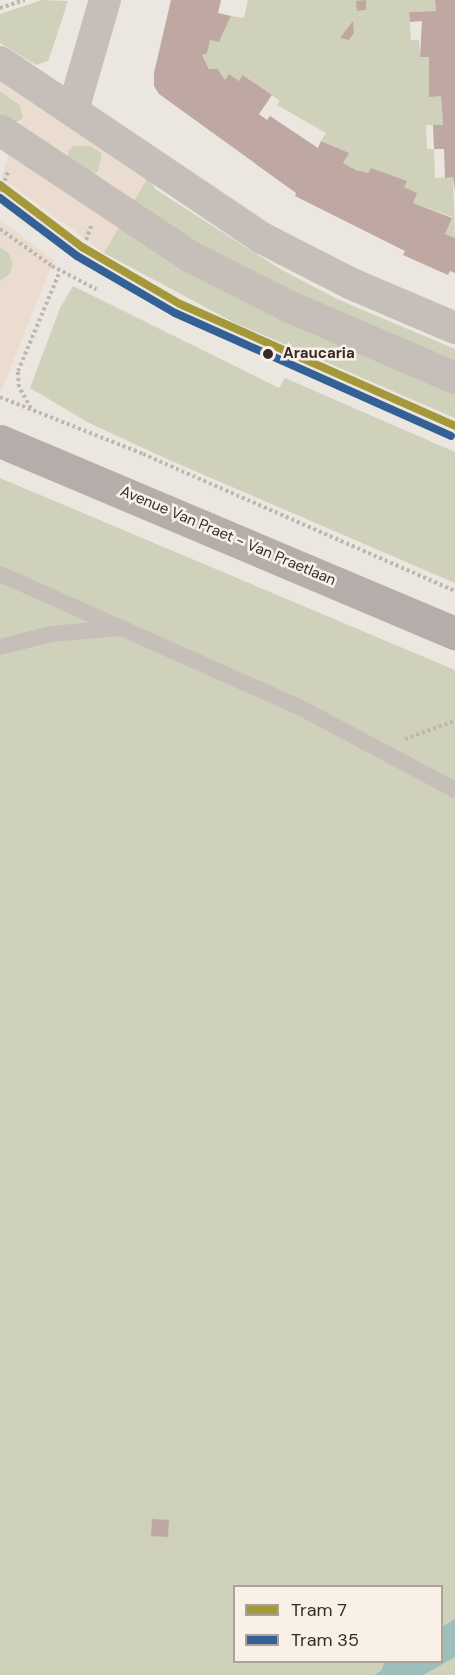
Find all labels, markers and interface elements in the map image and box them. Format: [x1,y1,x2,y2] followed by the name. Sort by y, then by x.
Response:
[258,344,278,364] marker: Araucaria
[283,345,355,363] place label: Araucaria
[118,482,338,590] street label: Avenue Van Praet - Van Praetlaan
[233,1585,443,1663] legend
[291,1598,347,1622] text: Tram 7
[291,1628,359,1652] text: Tram 35

